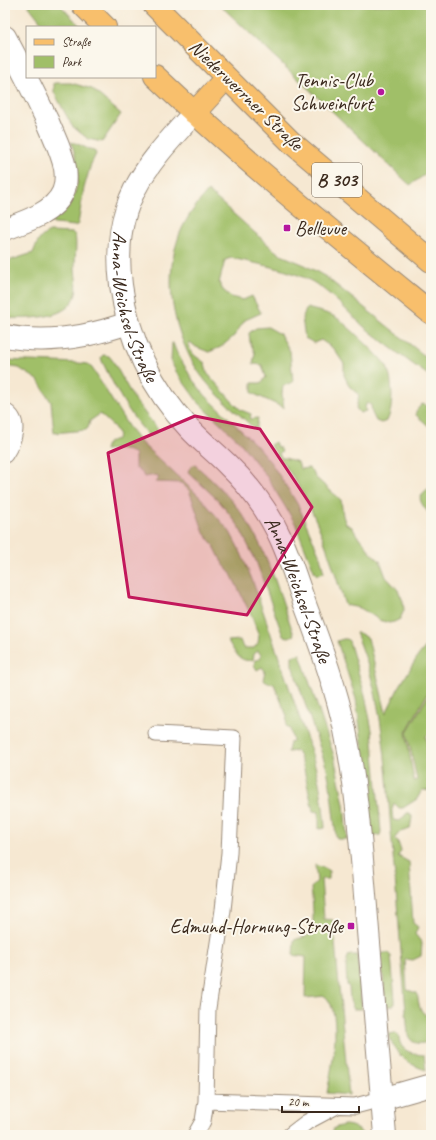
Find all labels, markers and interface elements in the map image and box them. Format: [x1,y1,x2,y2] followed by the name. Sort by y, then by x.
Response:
[26,26,156,78] legend
[62,34,91,50] text: Straße
[184,34,309,157] street label: Niederwerrner Straße
[62,54,83,70] text: Park
[291,68,375,116] place label: Tennis-Club Schweinfurt
[376,87,386,97] marker: Tennis-Club Schweinfurt
[312,163,362,197] road number: B 303
[295,216,347,241] place label: Bellevue
[282,223,292,233] marker: Bellevue
[107,230,165,388] street label: Anna-Weichsel-Straße
[259,512,338,667] street label: Anna-Weichsel-Straße
[170,914,344,939] place label: Edmund-Hornung-Straße
[346,921,356,931] marker: Edmund-Hornung-Straße
[282,1088,359,1114] scale bar
[288,1094,310,1110] text: 20 m

